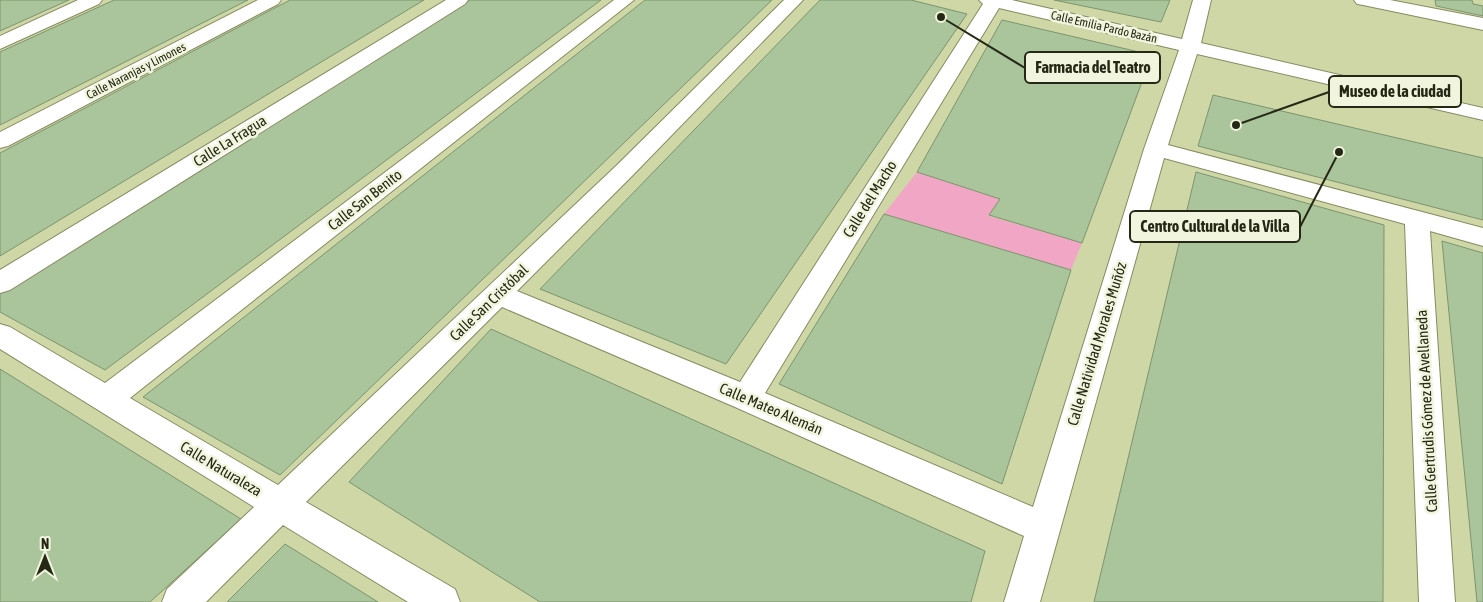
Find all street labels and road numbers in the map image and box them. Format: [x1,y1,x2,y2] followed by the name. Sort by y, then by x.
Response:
[1049,8,1159,46] street label: Calle Emilia Pardo Bazán
[84,40,188,102] street label: Calle Naranjas y Limones
[190,111,269,170] street label: Calle La Fragua
[839,157,900,240] street label: Calle del Macho
[324,166,405,234] street label: Calle San Benito
[1064,260,1130,428] street label: Calle Natividad Morales Muñóz
[446,261,531,344] street label: Calle San Cristóbal
[1413,309,1440,513] street label: Calle Gertrudis Gómez de Avellaneda
[717,379,825,438] street label: Calle Mateo Alemán
[177,438,265,500] street label: Calle Naturaleza

